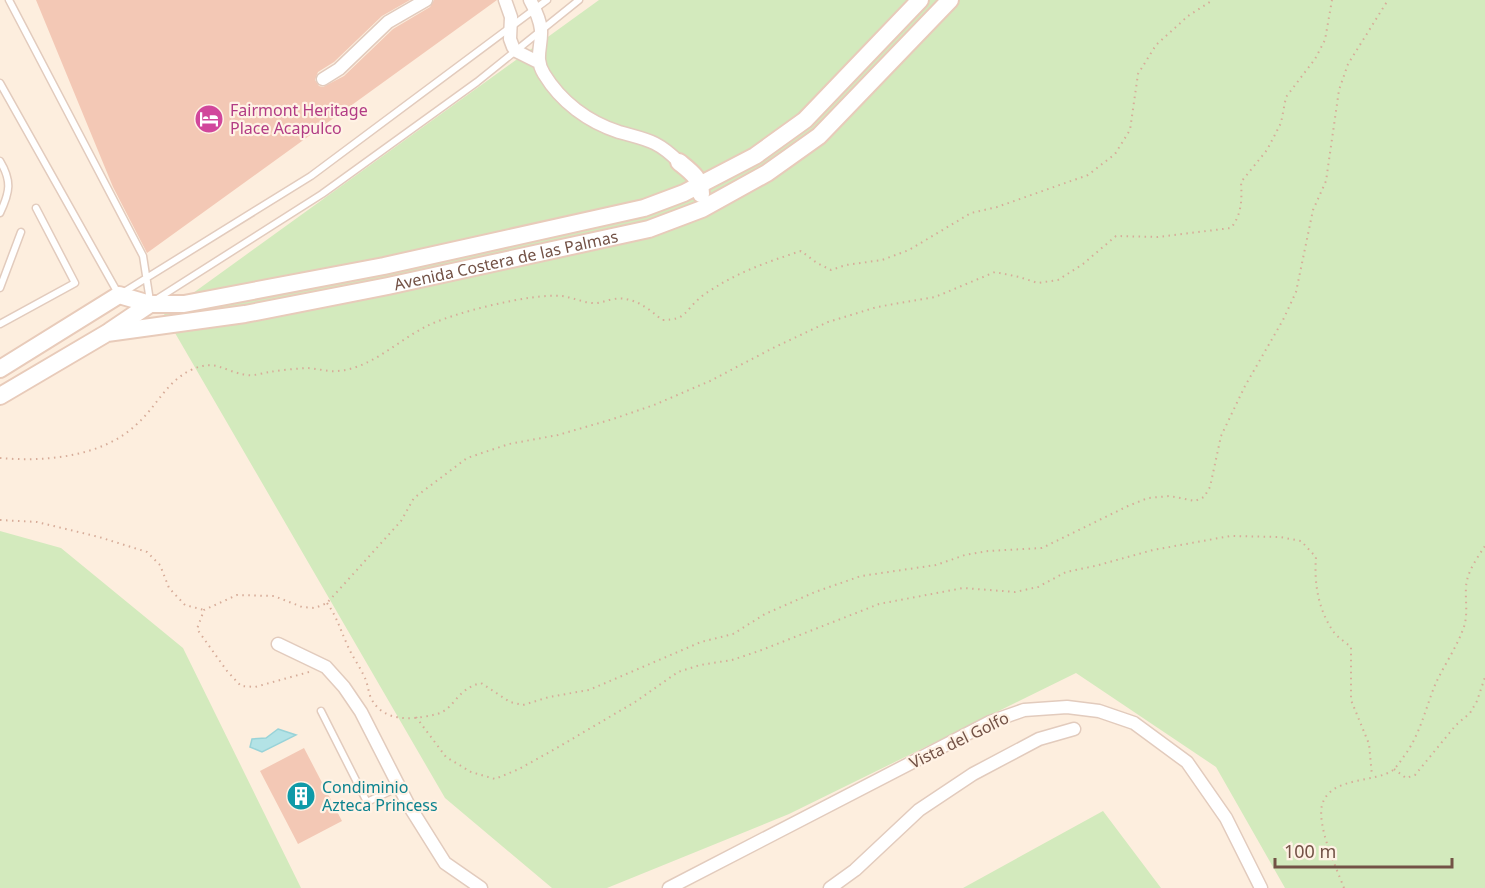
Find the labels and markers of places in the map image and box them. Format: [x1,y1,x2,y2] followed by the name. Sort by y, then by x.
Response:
[230,99,368,139] place label: Fairmont Heritage Place Acapulco
[193,103,225,135] hotel icon: Fairmont Heritage Place Acapulco
[322,776,438,816] place label: Condiminio Azteca Princess
[285,780,317,812] building icon: Condiminio Azteca Princess

